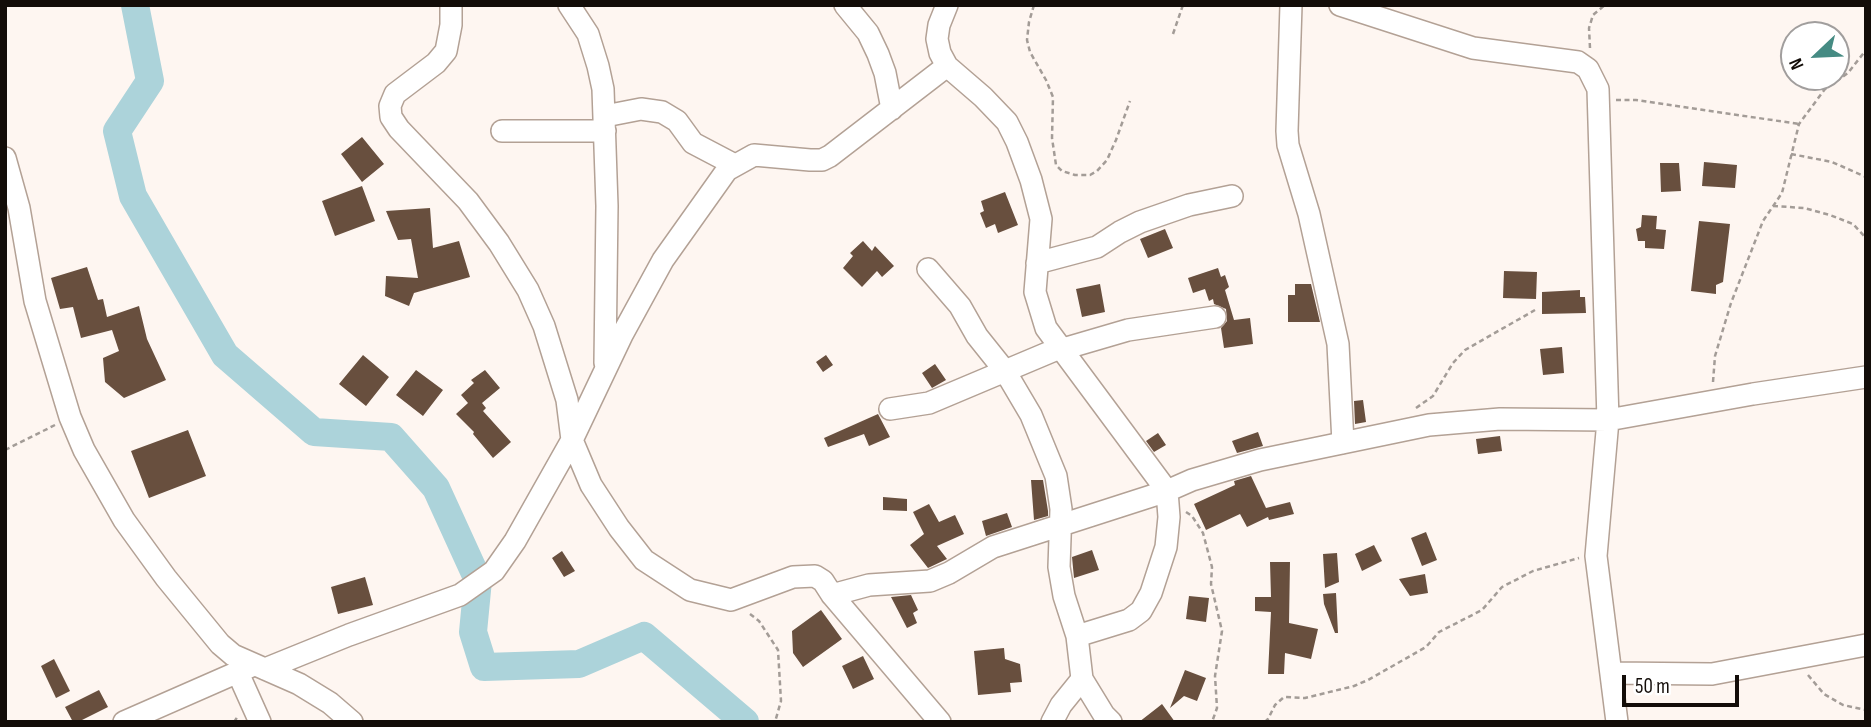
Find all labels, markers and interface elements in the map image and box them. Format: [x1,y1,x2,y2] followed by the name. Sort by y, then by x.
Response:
[1780,21,1850,91] north arrow
[1784,54,1810,73] text: N
[1626,660,1743,704] scale bar
[1635,674,1670,699] text: 50 m

